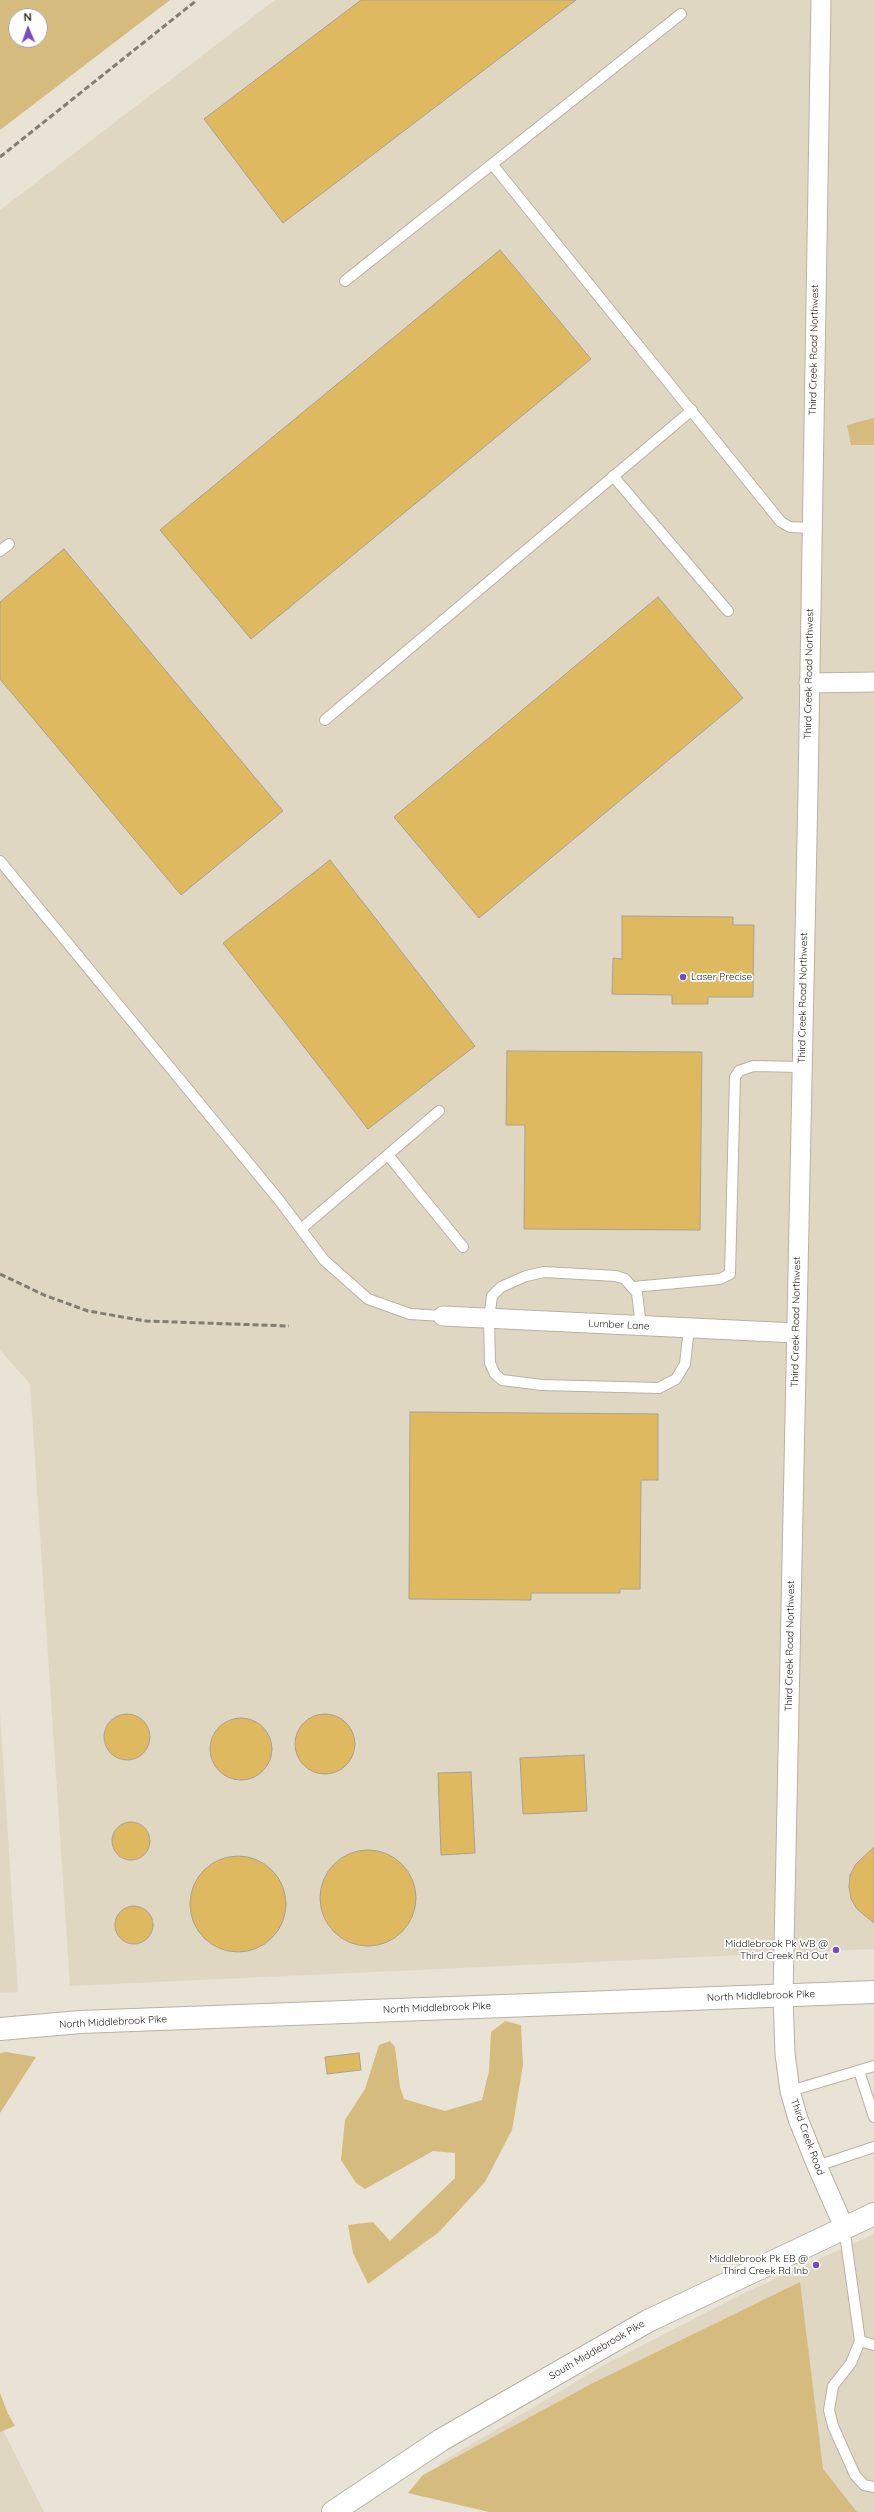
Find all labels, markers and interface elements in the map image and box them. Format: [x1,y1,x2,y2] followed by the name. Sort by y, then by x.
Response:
[8,8,48,48] north arrow
[23,10,32,24] text: N
[807,284,821,416] street label: Third Creek Road Northwest
[802,608,816,740] street label: Third Creek Road Northwest
[796,932,810,1064] street label: Third Creek Road Northwest
[691,971,752,983] place label: Laser Precise
[678,972,688,982] marker: Laser Precise
[789,1256,803,1388] street label: Third Creek Road Northwest
[588,1317,650,1333] street label: Lumber Lane
[783,1580,797,1712] street label: Third Creek Road Northwest
[725,1938,828,1962] place label: Middlebrook Pk WB @ Third Creek Rd Out
[831,1945,841,1955] marker: Middlebrook Pk WB @ Third Creek Rd Out
[707,1988,815,2004] street label: North Middlebrook Pike
[383,2000,491,2016] street label: North Middlebrook Pike
[59,2013,167,2031] street label: North Middlebrook Pike
[788,2097,826,2177] street label: Third Creek Road
[709,2253,808,2276] place label: Middlebrook Pk EB @ Third Creek Rd Inb
[811,2260,821,2270] marker: Middlebrook Pk EB @ Third Creek Rd Inb
[547,2318,647,2382] street label: South Middlebrook Pike

